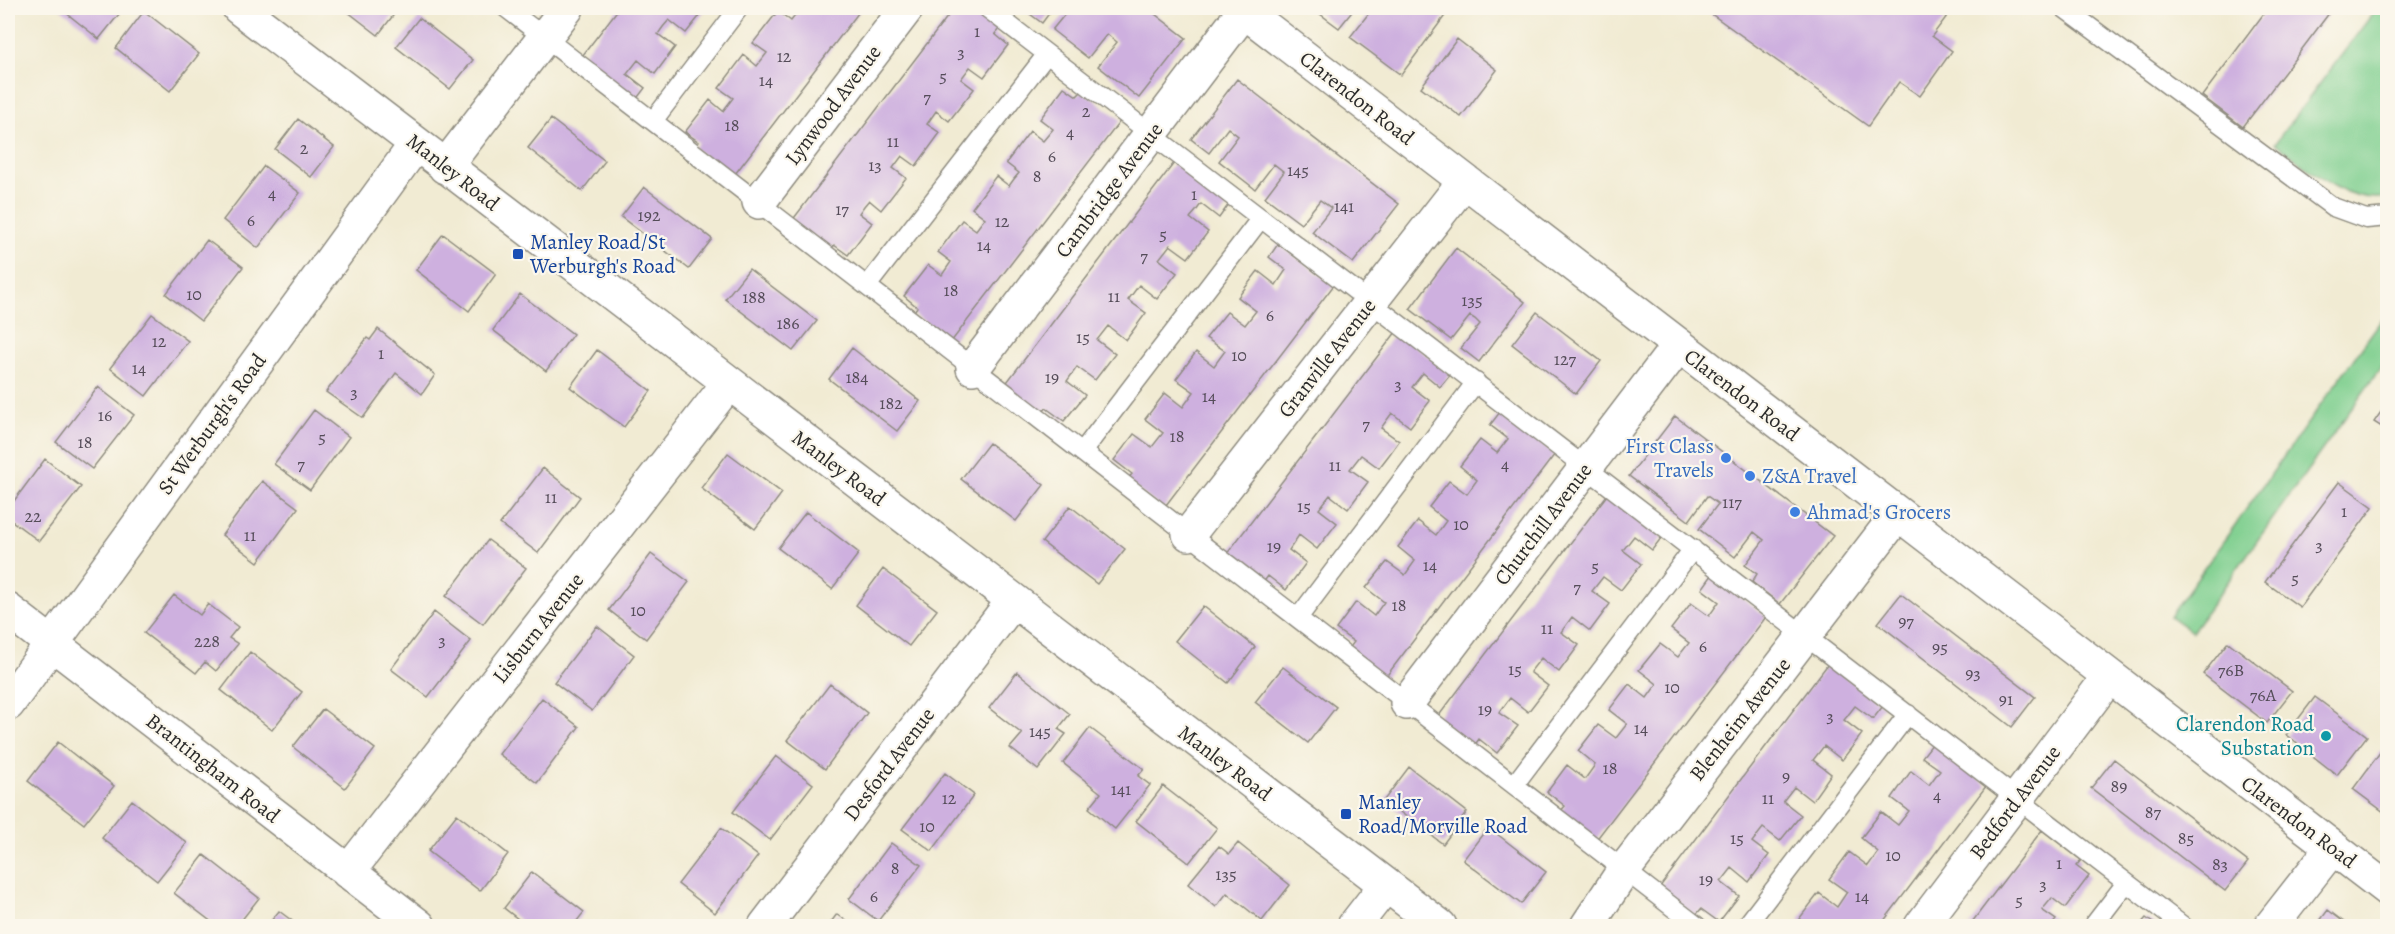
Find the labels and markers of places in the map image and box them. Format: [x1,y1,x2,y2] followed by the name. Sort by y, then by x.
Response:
[529,228,676,280] place label: Manley Road/St Werburgh's Road
[511,247,525,261] marker: Manley Road/St Werburgh's Road
[1625,432,1714,484] place label: First Class Travels
[1719,451,1733,465] marker: First Class Travels
[1762,462,1857,490] place label: Z&A Travel
[1743,469,1757,483] marker: Z&A Travel
[1806,498,1951,526] place label: Ahmad's Grocers
[1788,505,1802,519] marker: Ahmad's Grocers
[2176,710,2315,762] place label: Clarendon Road Substation
[2319,729,2333,743] marker: Clarendon Road Substation
[1358,788,1528,840] place label: Manley Road/Morville Road
[1339,807,1353,821] marker: Manley Road/Morville Road

